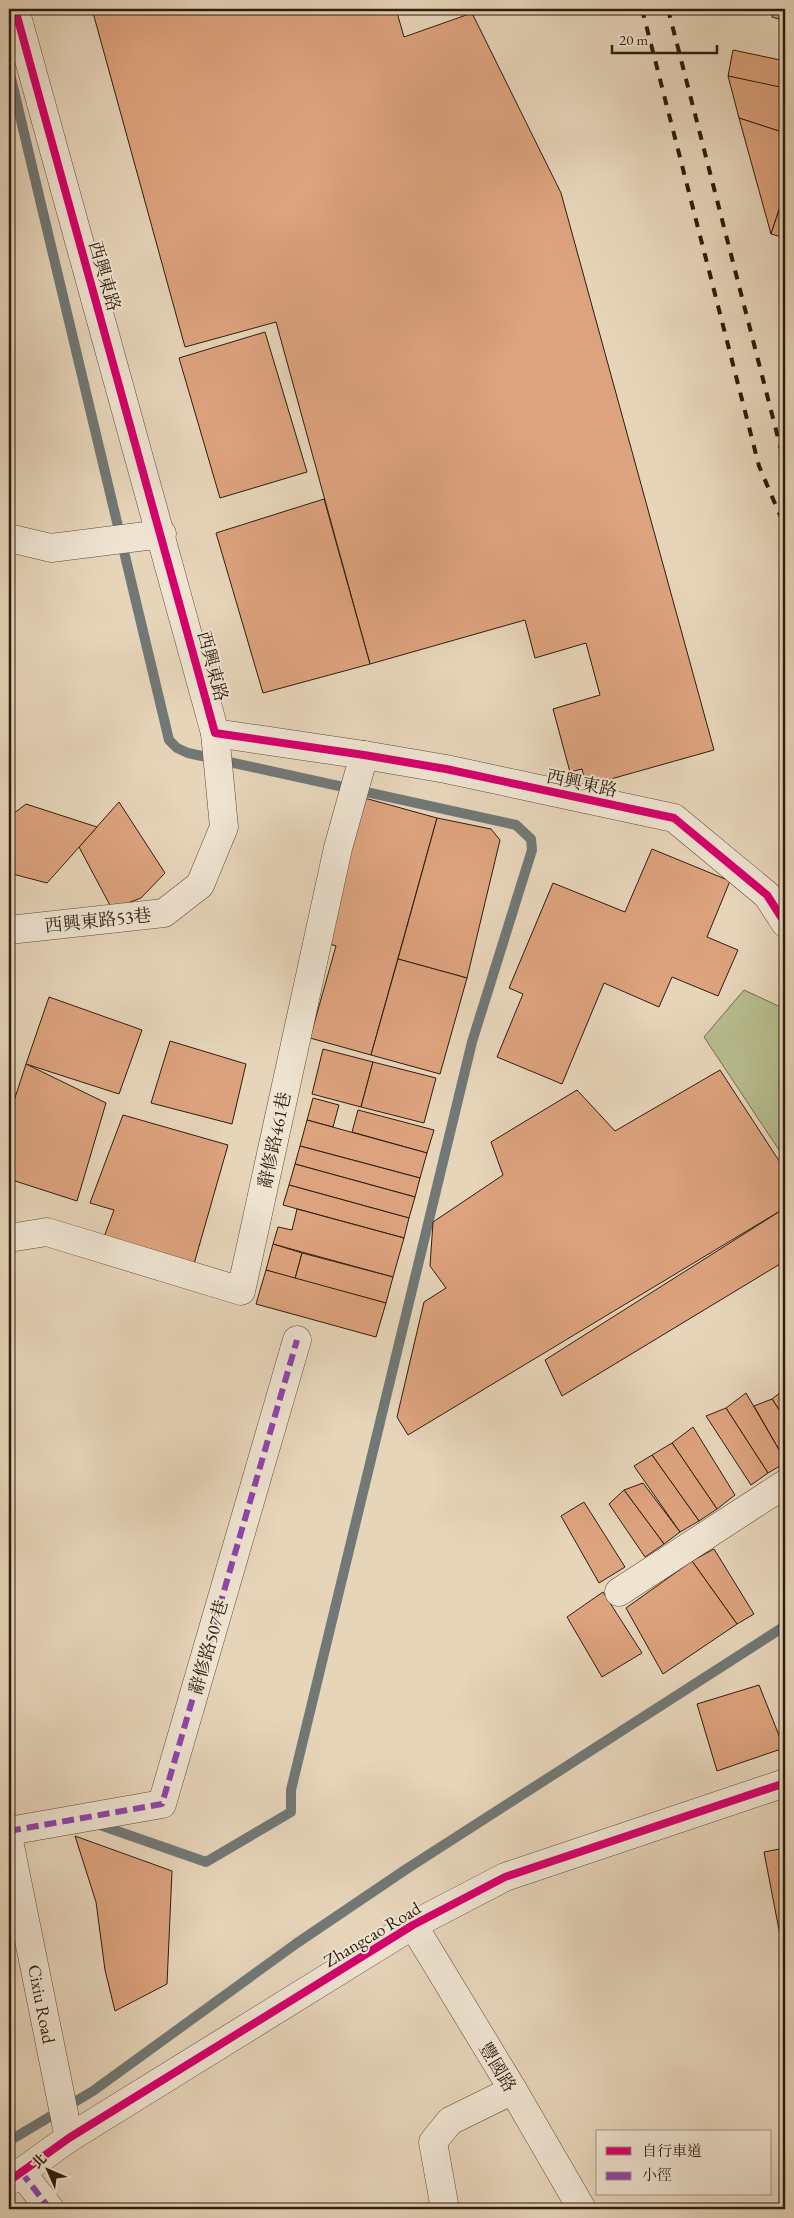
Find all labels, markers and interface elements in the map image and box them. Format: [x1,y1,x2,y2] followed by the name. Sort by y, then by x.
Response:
[612,22,716,54] scale bar
[619,30,648,49] text: 20 m
[84,238,126,314] street label: 西興東路
[193,628,233,704] street label: 西興東路
[544,764,620,802] street label: 西興東路
[43,903,153,937] street label: 西興東路53巷
[253,1090,295,1190] street label: 辭修路461巷
[183,1597,233,1697] street label: 辭修路507巷
[319,1896,425,1972] street label: Zhangcao Road
[23,1962,61,2046] street label: Cixiu Road
[474,2038,522,2096] street label: 豐國路
[596,2130,772,2196] legend
[642,2141,702,2160] text: 自行車道
[22,2146,72,2196] north arrow
[27,2149,50,2172] text: 北
[642,2165,672,2184] text: 小徑

